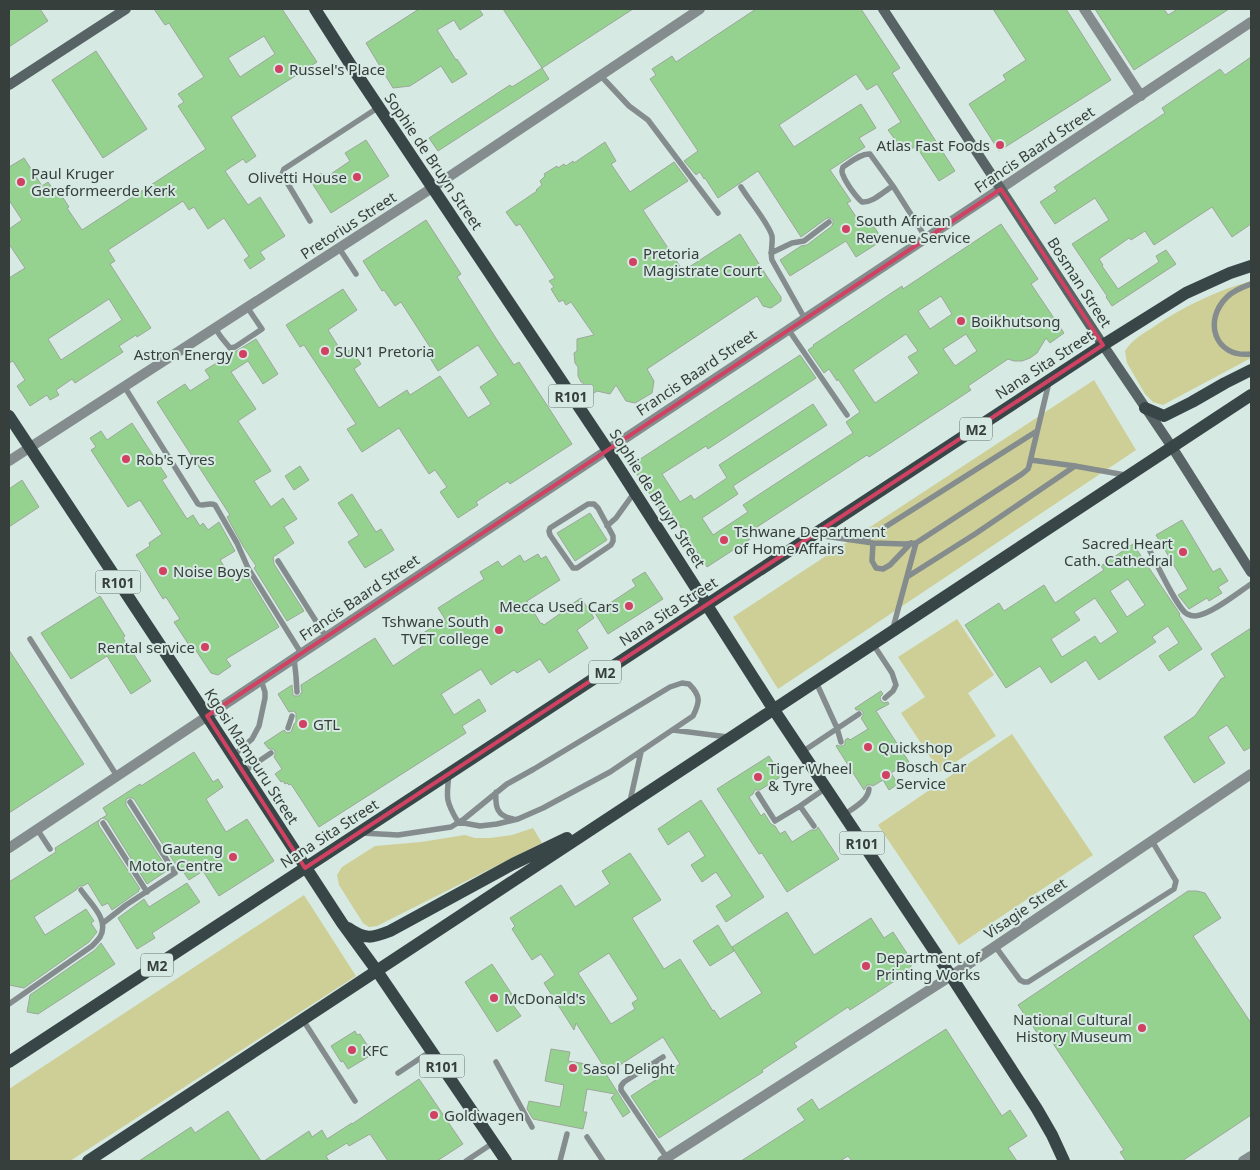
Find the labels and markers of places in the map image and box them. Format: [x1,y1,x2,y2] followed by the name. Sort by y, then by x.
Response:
[289,59,385,79] place label: Russel's Place
[273,63,285,75] marker: Russel's Place
[877,135,990,155] place label: Atlas Fast Foods
[994,139,1006,151] marker: Atlas Fast Foods
[31,163,176,200] place label: Paul Kruger Gereformeerde Kerk
[248,167,347,187] place label: Olivetti House
[351,171,363,183] marker: Olivetti House
[15,176,27,188] marker: Paul Kruger Gereformeerde Kerk
[856,210,971,247] place label: South African Revenue Service
[840,223,852,235] marker: South African Revenue Service
[643,243,763,280] place label: Pretoria Magistrate Court
[627,256,639,268] marker: Pretoria Magistrate Court
[971,311,1060,331] place label: Boikhutsong
[955,315,967,327] marker: Boikhutsong
[335,341,434,361] place label: SUN1 Pretoria
[134,344,233,364] place label: Astron Energy
[319,345,331,357] marker: SUN1 Pretoria
[237,348,249,360] marker: Astron Energy
[136,449,215,469] place label: Rob's Tyres
[120,453,132,465] marker: Rob's Tyres
[734,521,886,558] place label: Tshwane Department of Home Affairs
[1064,533,1174,570] place label: Sacred Heart Cath. Cathedral
[718,534,730,546] marker: Tshwane Department of Home Affairs
[1177,546,1189,558] marker: Sacred Heart Cath. Cathedral
[173,561,250,581] place label: Noise Boys
[157,565,169,577] marker: Noise Boys
[499,596,619,616] place label: Mecca Used Cars
[623,600,635,612] marker: Mecca Used Cars
[382,611,489,648] place label: Tshwane South TVET college
[493,624,505,636] marker: Tshwane South TVET college
[97,637,195,657] place label: Rental service
[199,641,211,653] marker: Rental service
[313,714,340,734] place label: GTL
[297,718,309,730] marker: GTL
[878,737,953,757] place label: Quickshop
[862,741,874,753] marker: Quickshop
[896,756,966,793] place label: Bosch Car Service
[768,758,852,795] place label: Tiger Wheel & Tyre
[880,769,892,781] marker: Bosch Car Service
[752,771,764,783] marker: Tiger Wheel & Tyre
[129,838,223,875] place label: Gauteng Motor Centre
[227,851,239,863] marker: Gauteng Motor Centre
[876,947,981,984] place label: Department of Printing Works
[860,960,872,972] marker: Department of Printing Works
[504,988,586,1008] place label: McDonald's
[488,992,500,1004] marker: McDonald's
[1013,1009,1132,1046] place label: National Cultural History Museum
[1136,1022,1148,1034] marker: National Cultural History Museum
[362,1040,389,1060] place label: KFC
[346,1044,358,1056] marker: KFC
[583,1058,675,1078] place label: Sasol Delight
[567,1062,579,1074] marker: Sasol Delight
[444,1105,524,1125] place label: Goldwagen
[428,1109,440,1121] marker: Goldwagen

